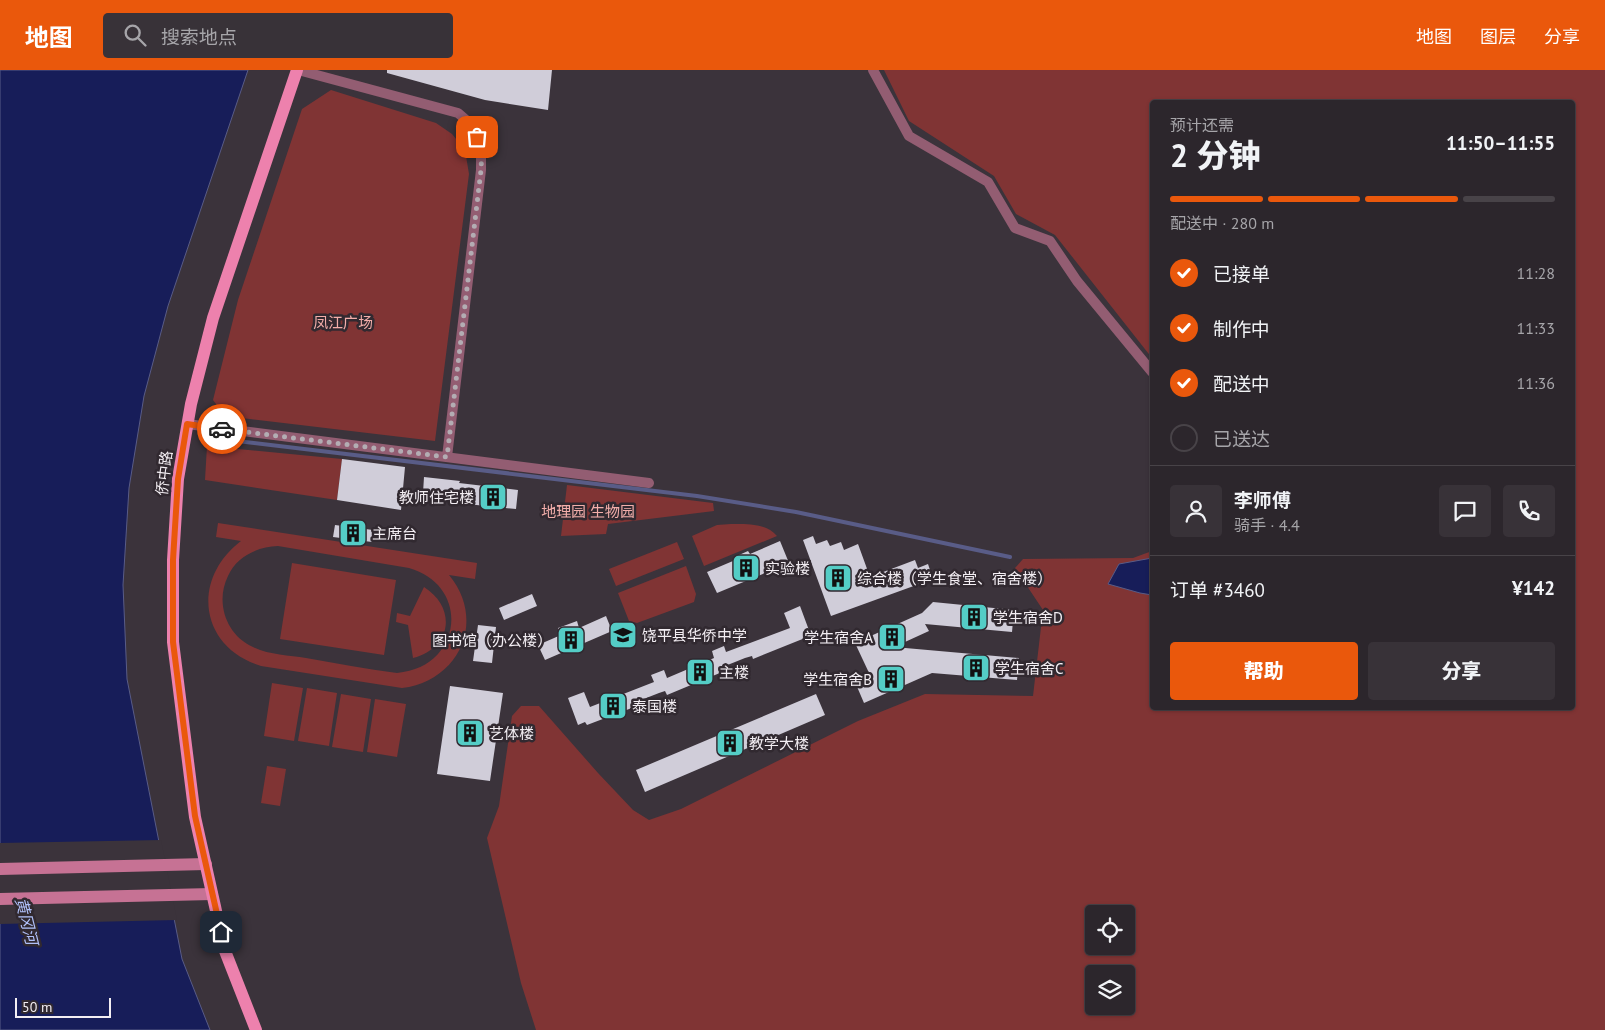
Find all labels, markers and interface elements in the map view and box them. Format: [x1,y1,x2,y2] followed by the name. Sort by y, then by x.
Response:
[103,13,453,58] search box
[121,21,149,49] icon: search
[25,22,73,53] text: 地图
[161,25,237,49] text: 搜索地点
[1416,25,1452,48] text: 地图
[1480,25,1516,48] text: 图层
[1544,25,1580,48] text: 分享
[1170,115,1234,135] text: 预计还需
[456,116,498,158] pin
[463,123,491,151] icon: bag
[1446,131,1555,155] text: 11:50–11:55
[1170,134,1260,176] text: 2 分钟
[1170,213,1274,233] text: 配送中 · 280 m
[1170,259,1198,287] icon: check
[1213,262,1270,286] text: 已接单
[1517,263,1555,283] text: 11:28
[313,313,373,332] park label: 凤江广场
[1170,314,1198,342] icon: check
[1213,317,1270,341] text: 制作中
[1517,318,1555,338] text: 11:33
[1170,369,1198,397] icon: check
[1213,372,1270,396] text: 配送中
[1517,373,1555,393] text: 11:36
[197,404,247,454] courier
[208,415,236,443] icon: car
[1213,427,1270,451] text: 已送达
[152,450,176,496] street label: 侨中路
[478,482,508,512] building icon: 教师住宅楼
[1170,485,1222,537] button: person
[1439,485,1491,537] button: chat
[1503,485,1555,537] button: phone
[399,488,474,507] place label: 教师住宅楼
[1234,488,1291,512] text: 李师傅
[541,502,635,521] park label: 地理园 生物园
[1234,515,1300,535] text: 骑手 · 4.4
[338,518,368,548] building icon: 主席台
[372,524,417,543] place label: 主席台
[731,553,761,583] building icon: 实验楼
[765,559,810,578] place label: 实验楼
[823,563,853,593] building icon: 综合楼（学生食堂、宿舍楼）
[857,569,1052,588] place label: 综合楼（学生食堂、宿舍楼）
[1512,576,1555,600] text: ¥142
[1170,578,1265,602] text: 订单 #3460
[959,602,989,632] building icon: 学生宿舍D
[993,608,1063,627] place label: 学生宿舍D
[608,620,638,650] school or university icon: 饶平县华侨中学
[877,622,907,652] building icon: 学生宿舍A
[556,625,586,655] building icon: 图书馆（办公楼）
[642,626,747,645] place label: 饶平县华侨中学
[804,628,873,647] place label: 学生宿舍A
[432,631,552,650] place label: 图书馆（办公楼）
[1170,642,1358,700] button: 帮助
[1368,642,1555,700] button: 分享
[961,653,991,683] building icon: 学生宿舍C
[685,657,715,687] building icon: 主楼
[995,659,1064,678] place label: 学生宿舍C
[719,663,749,682] place label: 主楼
[876,664,906,694] building icon: 学生宿舍B
[803,670,872,689] place label: 学生宿舍B
[598,691,628,721] building icon: 泰国楼
[632,697,677,716] place label: 泰国楼
[455,718,485,748] building icon: 艺体楼
[489,724,534,743] place label: 艺体楼
[715,728,745,758] building icon: 教学大楼
[749,734,809,753] place label: 教学大楼
[11,895,43,950] water label: 黄冈河
[1085,905,1135,1015] map controls
[1085,905,1135,955] button: locate
[200,911,242,953] pin
[207,918,235,946] icon: home
[1085,965,1135,1015] button: layers
[15,995,111,1018] scale bar
[22,998,52,1016] text: 50 m

